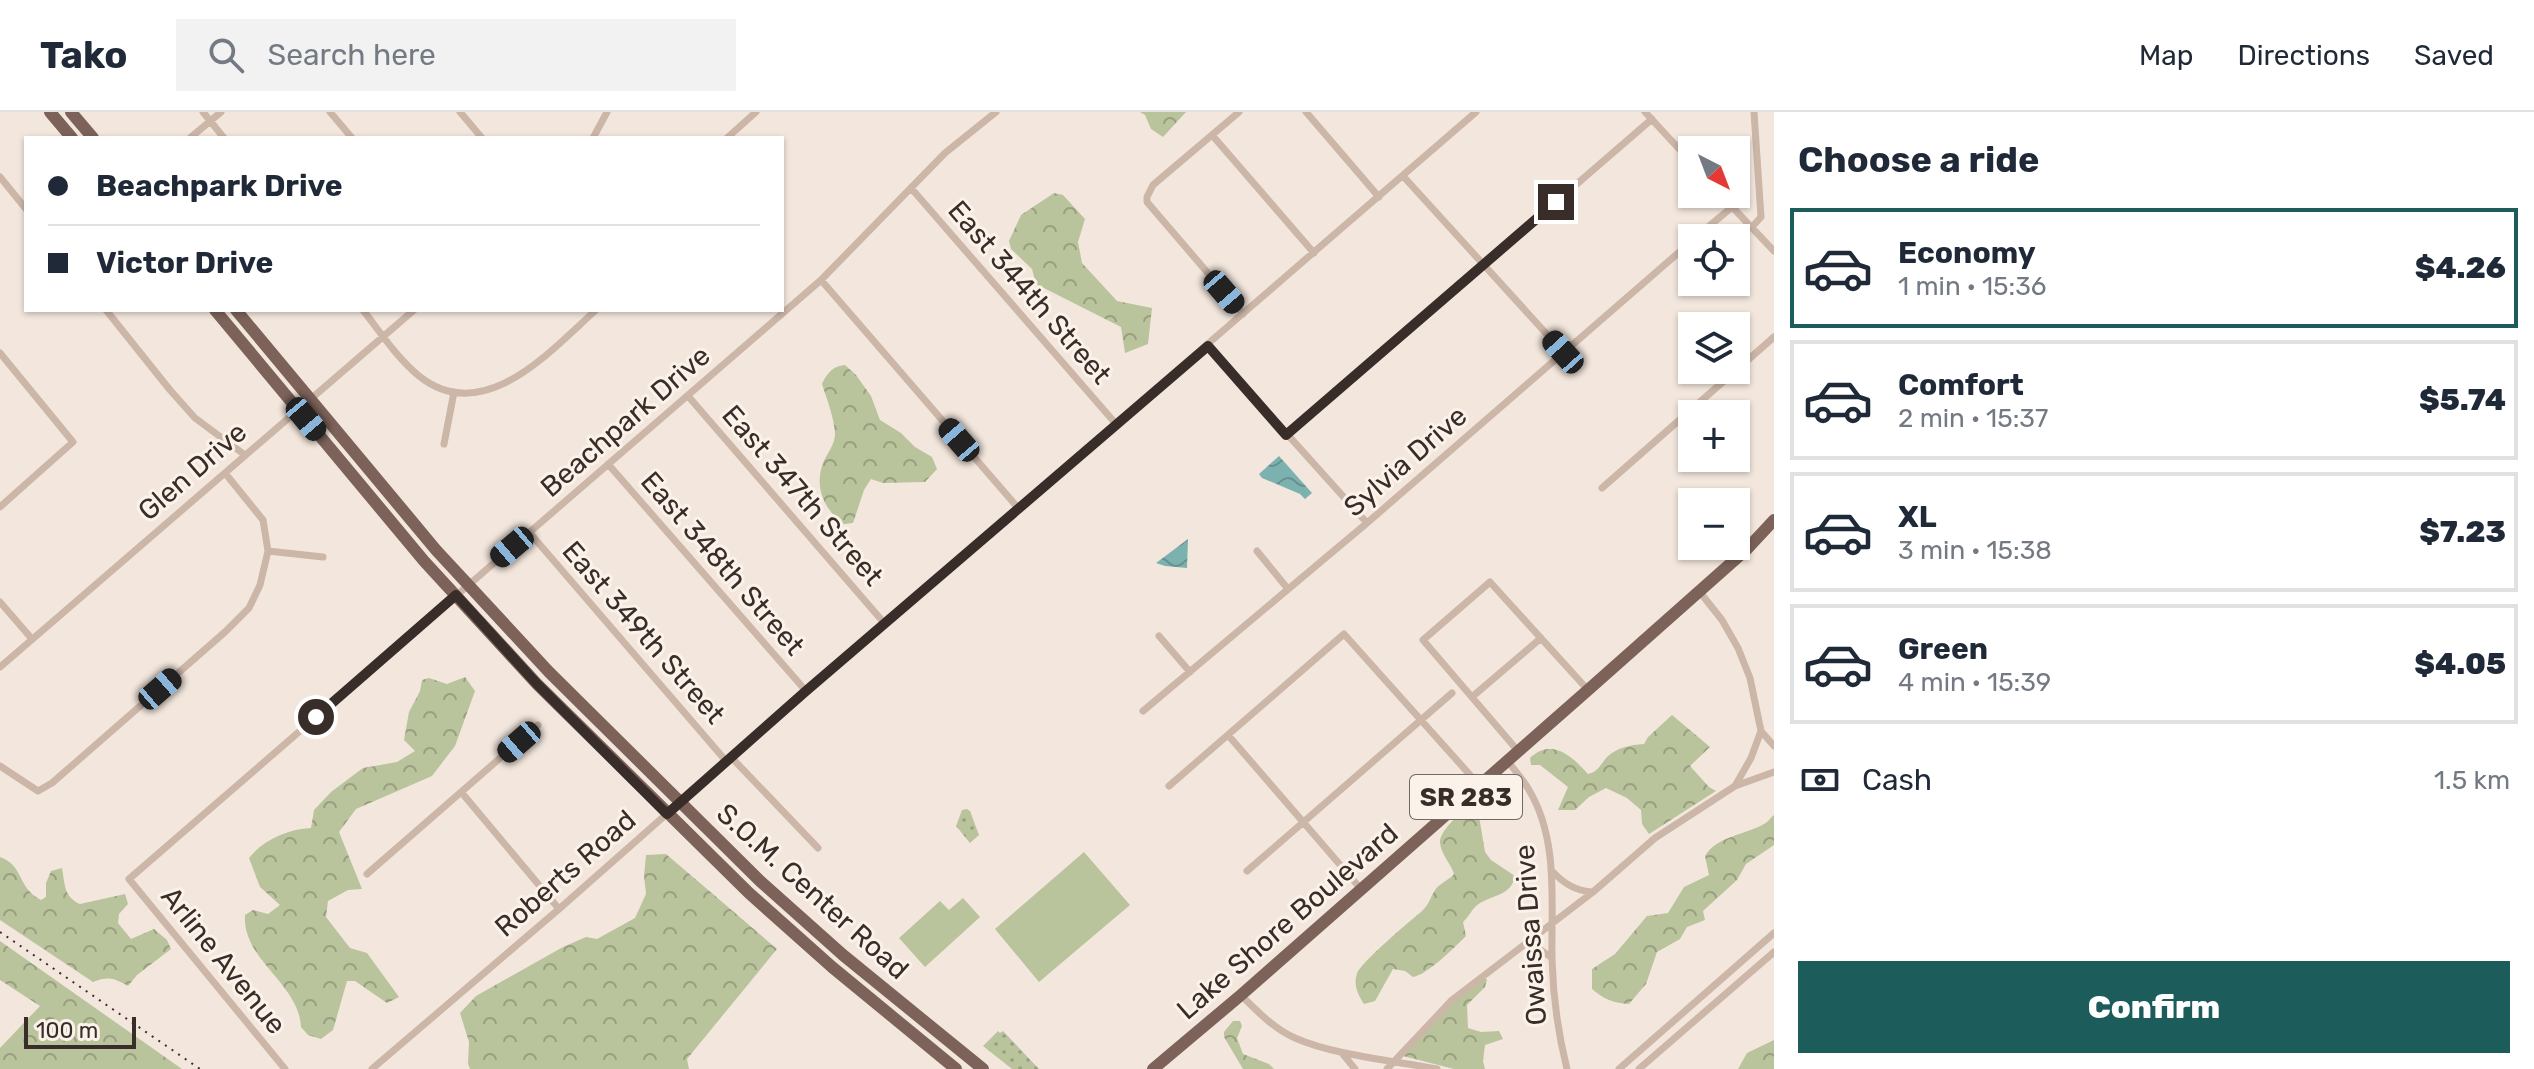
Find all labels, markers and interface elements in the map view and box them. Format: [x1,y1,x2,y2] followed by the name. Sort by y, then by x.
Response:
[176,19,736,91] search box
[40,32,128,78] text: Tako
[204,33,248,77] icon: search
[268,37,436,73] text: Search here
[2139,39,2193,72] text: Map
[2237,39,2370,72] text: Directions
[2414,39,2494,72] text: Saved
[1678,136,1750,208] north arrow
[1678,136,1750,560] map controls
[1798,138,2039,181] text: Choose a ride
[96,168,343,204] text: Beachpark Drive
[1538,184,1574,220] route end
[941,194,1118,391] street label: East 344th Street
[1678,224,1750,296] button: locate
[1802,232,1874,304] icon: car
[1898,235,2036,271] text: Economy
[96,245,273,281] text: Victor Drive
[2415,250,2506,286] text: $4.26
[1199,266,1249,318] car
[1898,271,2047,302] text: 1 min · 15:36
[1678,312,1750,384] button: layers
[1538,326,1588,378] car
[534,339,717,504] street label: Beachpark Drive
[1802,364,1874,436] icon: car
[1898,367,2024,403] text: Comfort
[2419,382,2506,418] text: $5.74
[281,393,331,445] car
[715,398,890,592] street label: East 347th Street
[1337,399,1473,524] street label: Sylvia Drive
[1678,400,1750,472] button: +
[1898,403,2048,434] text: 2 min · 15:37
[934,414,984,466] car
[131,415,253,527] street label: Glen Drive
[634,465,811,662] street label: East 348th Street
[1678,488,1750,560] button: −
[1802,496,1874,568] icon: car
[1898,499,1937,535] text: XL
[2419,514,2506,550] text: $7.23
[486,522,538,572] car
[555,534,732,730] street label: East 349th Street
[1898,535,2052,566] text: 3 min · 15:38
[1802,628,1874,700] icon: car
[1898,631,1988,667] text: Green
[2414,646,2506,682] text: $4.05
[134,664,186,714] car
[1898,667,2051,698] text: 4 min · 15:39
[298,699,334,735] route start
[493,717,545,767] car
[1798,758,1842,802] icon: cash
[1862,762,1932,798] text: Cash
[2434,765,2510,796] text: 1.5 km
[1410,775,1522,819] road number: SR 283
[710,797,915,986] street label: S.O.M. Center Road
[488,803,642,943] street label: Roberts Road
[1170,816,1405,1026] street label: Lake Shore Boulevard
[1508,843,1553,1027] street label: Owaissa Drive
[154,880,293,1041] street label: Arline Avenue
[1798,961,2510,1053] button: Confirm
[24,1013,136,1049] scale bar
[36,1017,98,1044] text: 100 m

